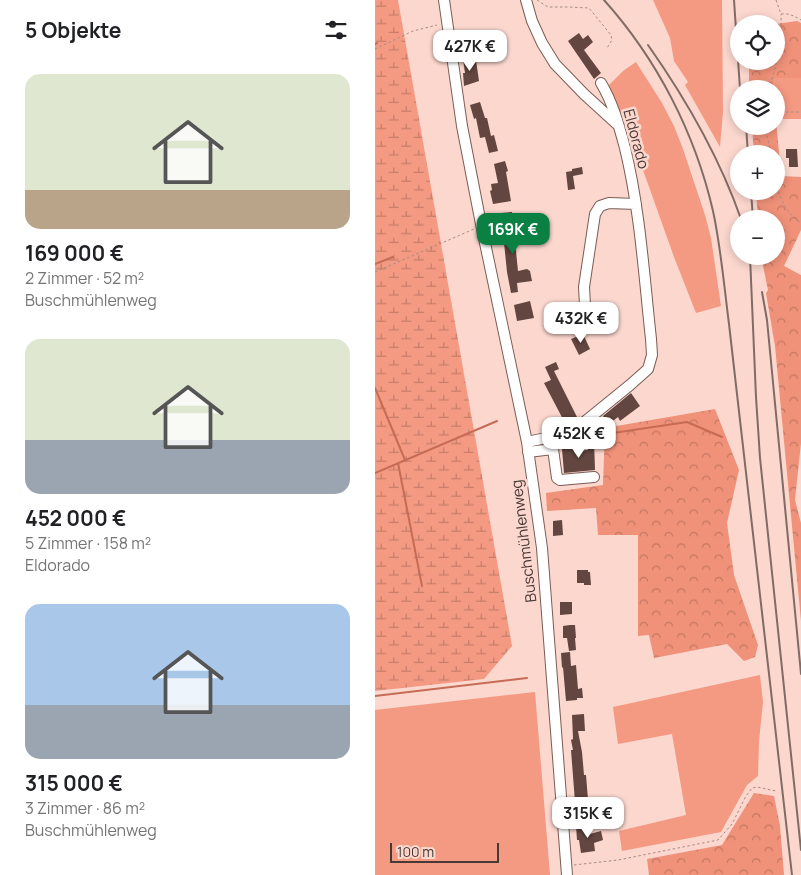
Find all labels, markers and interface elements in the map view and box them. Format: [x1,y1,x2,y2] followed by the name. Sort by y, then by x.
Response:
[730,15,785,265] map controls
[730,15,785,70] button: locate
[25,16,121,44] text: 5 Objekte
[322,16,350,44] icon: filters
[429,30,511,72] pin: 427K €
[444,35,496,57] text: 427K €
[730,80,785,135] button: layers
[143,107,233,197] icon: home
[618,107,655,171] street label: Eldorado
[730,145,785,200] button: +
[730,210,785,265] button: −
[472,212,554,255] pin: 169K €
[488,218,538,240] text: 169K €
[25,239,124,267] text: 169 000 €
[25,267,144,289] text: 2 Zimmer · 52 m²
[25,289,157,311] text: Buschmühlenweg
[540,302,622,344] pin: 432K €
[555,307,607,329] text: 432K €
[143,372,233,462] icon: home
[538,416,620,459] pin: 452K €
[553,422,605,444] text: 452K €
[506,478,541,604] street label: Buschmühlenweg
[25,504,126,532] text: 452 000 €
[25,532,151,554] text: 5 Zimmer · 158 m²
[25,554,90,576] text: Eldorado
[143,637,233,727] icon: home
[25,769,123,797] text: 315 000 €
[547,796,629,839] pin: 315K €
[25,797,145,819] text: 3 Zimmer · 86 m²
[563,802,613,824] text: 315K €
[25,819,157,841] text: Buschmühlenweg
[390,840,499,863] scale bar
[397,842,434,861] text: 100 m

